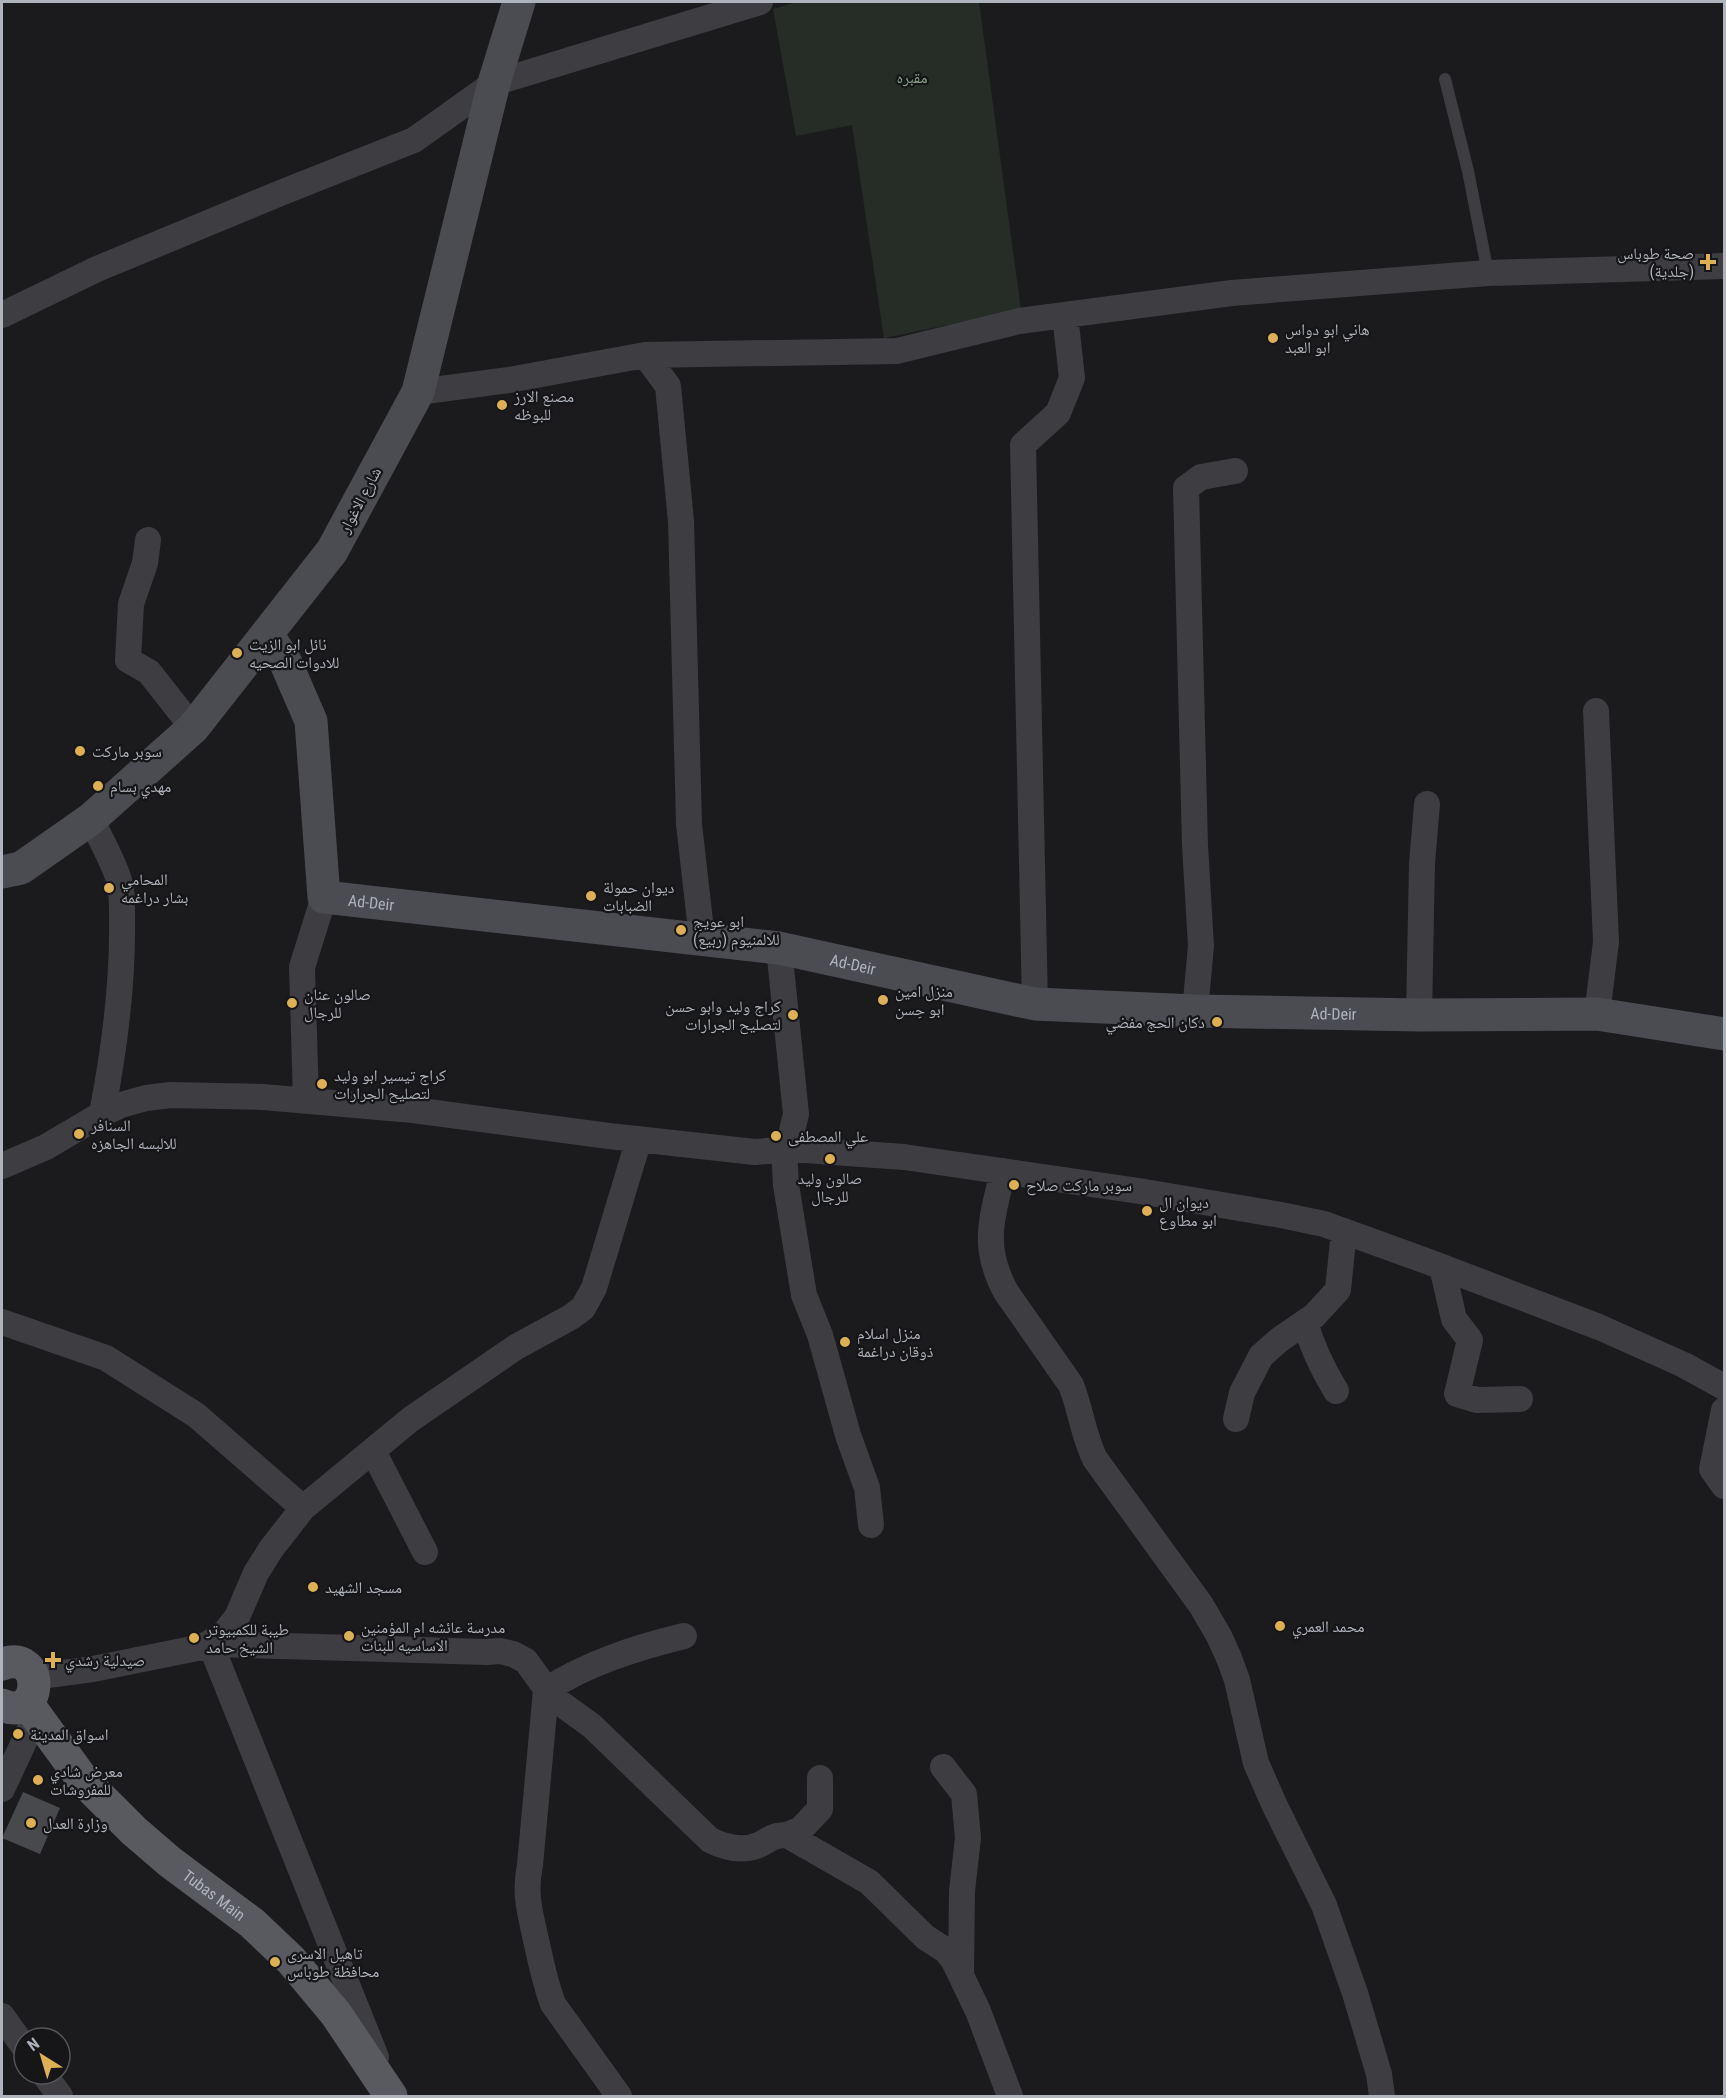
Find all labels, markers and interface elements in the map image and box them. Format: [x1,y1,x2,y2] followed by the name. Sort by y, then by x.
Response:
[896,68,928,87] park label: مقبره
[1617,244,1694,281] place label: صحة طوباس (جلدية)
[1699,253,1717,271] marker: صحة طوباس (جلدية)
[1285,320,1370,357] place label: هاني ابو دواس ابو العبد
[1266,331,1280,345] marker: هاني ابو دواس ابو العبد
[513,387,574,424] place label: مصنع الارز للبوظه
[495,398,509,412] marker: مصنع الارز للبوظه
[334,464,386,537] street label: شارع الاغوار
[249,635,339,672] place label: نائل ابو الزيت للادوات الصحيه
[230,646,244,660] marker: نائل ابو الزيت للادوات الصحيه
[92,742,162,761] place label: سوبر ماركت
[73,744,87,758] marker: سوبر ماركت
[110,777,171,799] place label: مهدي بسام
[91,779,105,793] marker: مهدي بسام
[121,870,188,907] place label: المحامي بشار دراغمه
[603,878,674,915] place label: ديوان حمولة الضبابات
[102,881,116,895] marker: المحامي بشار دراغمه
[584,889,598,903] marker: ديوان حمولة الضبابات
[347,890,395,914] street label: Ad-Deir
[693,912,780,950] place label: ابو عويج للالمنيوم (ربيع)
[674,923,688,937] marker: ابو عويج للالمنيوم (ربيع)
[828,950,878,978] street label: Ad-Deir
[895,982,953,1020] place label: منزل امين ابو حِسن
[304,985,371,1023] place label: صالون عنان للرجال
[876,993,890,1007] marker: منزل امين ابو حِسن
[285,996,299,1010] marker: صالون عنان للرجال
[665,997,781,1035] place label: كراج وليد وابو حسن لتصليح الجرارات
[1310,1004,1357,1023] street label: Ad-Deir
[786,1008,800,1022] marker: كراج وليد وابو حسن لتصليح الجرارات
[1106,1013,1205,1035] place label: دكان الحج مفضي
[1210,1015,1224,1029] marker: دكان الحج مفضي
[334,1066,446,1104] place label: كراج تيسير ابو وليد لتصليح الجرارات
[315,1077,329,1091] marker: كراج تيسير ابو وليد لتصليح الجرارات
[90,1116,177,1153] place label: السنافر للالبسه الجاهزه
[72,1127,86,1141] marker: السنافر للالبسه الجاهزه
[788,1127,868,1149] place label: علي المصطفى
[769,1129,783,1143] marker: علي المصطفى
[823,1152,837,1166] marker: صالون وليد للرجال
[798,1169,862,1207] place label: صالون وليد للرجال
[1026,1176,1132,1196] place label: سوبر ماركت صلاح
[1007,1178,1021,1192] marker: سوبر ماركت صلاح
[1159,1193,1217,1231] place label: ديوان ال ابو مطاوع
[1140,1204,1154,1218] marker: ديوان ال ابو مطاوع
[857,1324,933,1362] place label: منزل اسلام ذوقان دراغمة
[838,1335,852,1349] marker: منزل اسلام ذوقان دراغمة
[325,1578,402,1597] place label: مسجد الشهيد
[306,1580,320,1594] marker: مسجد الشهيد
[1292,1617,1365,1639] place label: محمد العمري
[361,1618,505,1655] place label: مدرسة عائشه ام المؤمنين الاساسيه للبنات
[1273,1619,1287,1633] marker: محمد العمري
[205,1620,289,1658] place label: طيبة للكمبيوتر الشيخ حامد
[342,1629,356,1643] marker: مدرسة عائشه ام المؤمنين الاساسيه للبنات
[187,1631,201,1645] marker: طيبة للكمبيوتر الشيخ حامد
[65,1651,145,1673] place label: صيدلية رشدي
[46,1653,60,1667] marker: صيدلية رشدي
[30,1725,108,1745] place label: اسواق المدينة
[11,1727,25,1741] marker: اسواق المدينة
[50,1762,123,1799] place label: معرض شادي للمفروشات
[31,1773,45,1787] marker: معرض شادي للمفروشات
[43,1814,108,1834] place label: وزارة العدل
[24,1816,38,1830] marker: وزارة العدل
[179,1865,249,1924] street label: Tubas Main
[287,1944,379,1982] place label: تاهيل الاسرى محافظة طوباس
[268,1955,282,1969] marker: تاهيل الاسرى محافظة طوباس
[12,2026,72,2086] north arrow
[24,2034,43,2055] text: N

